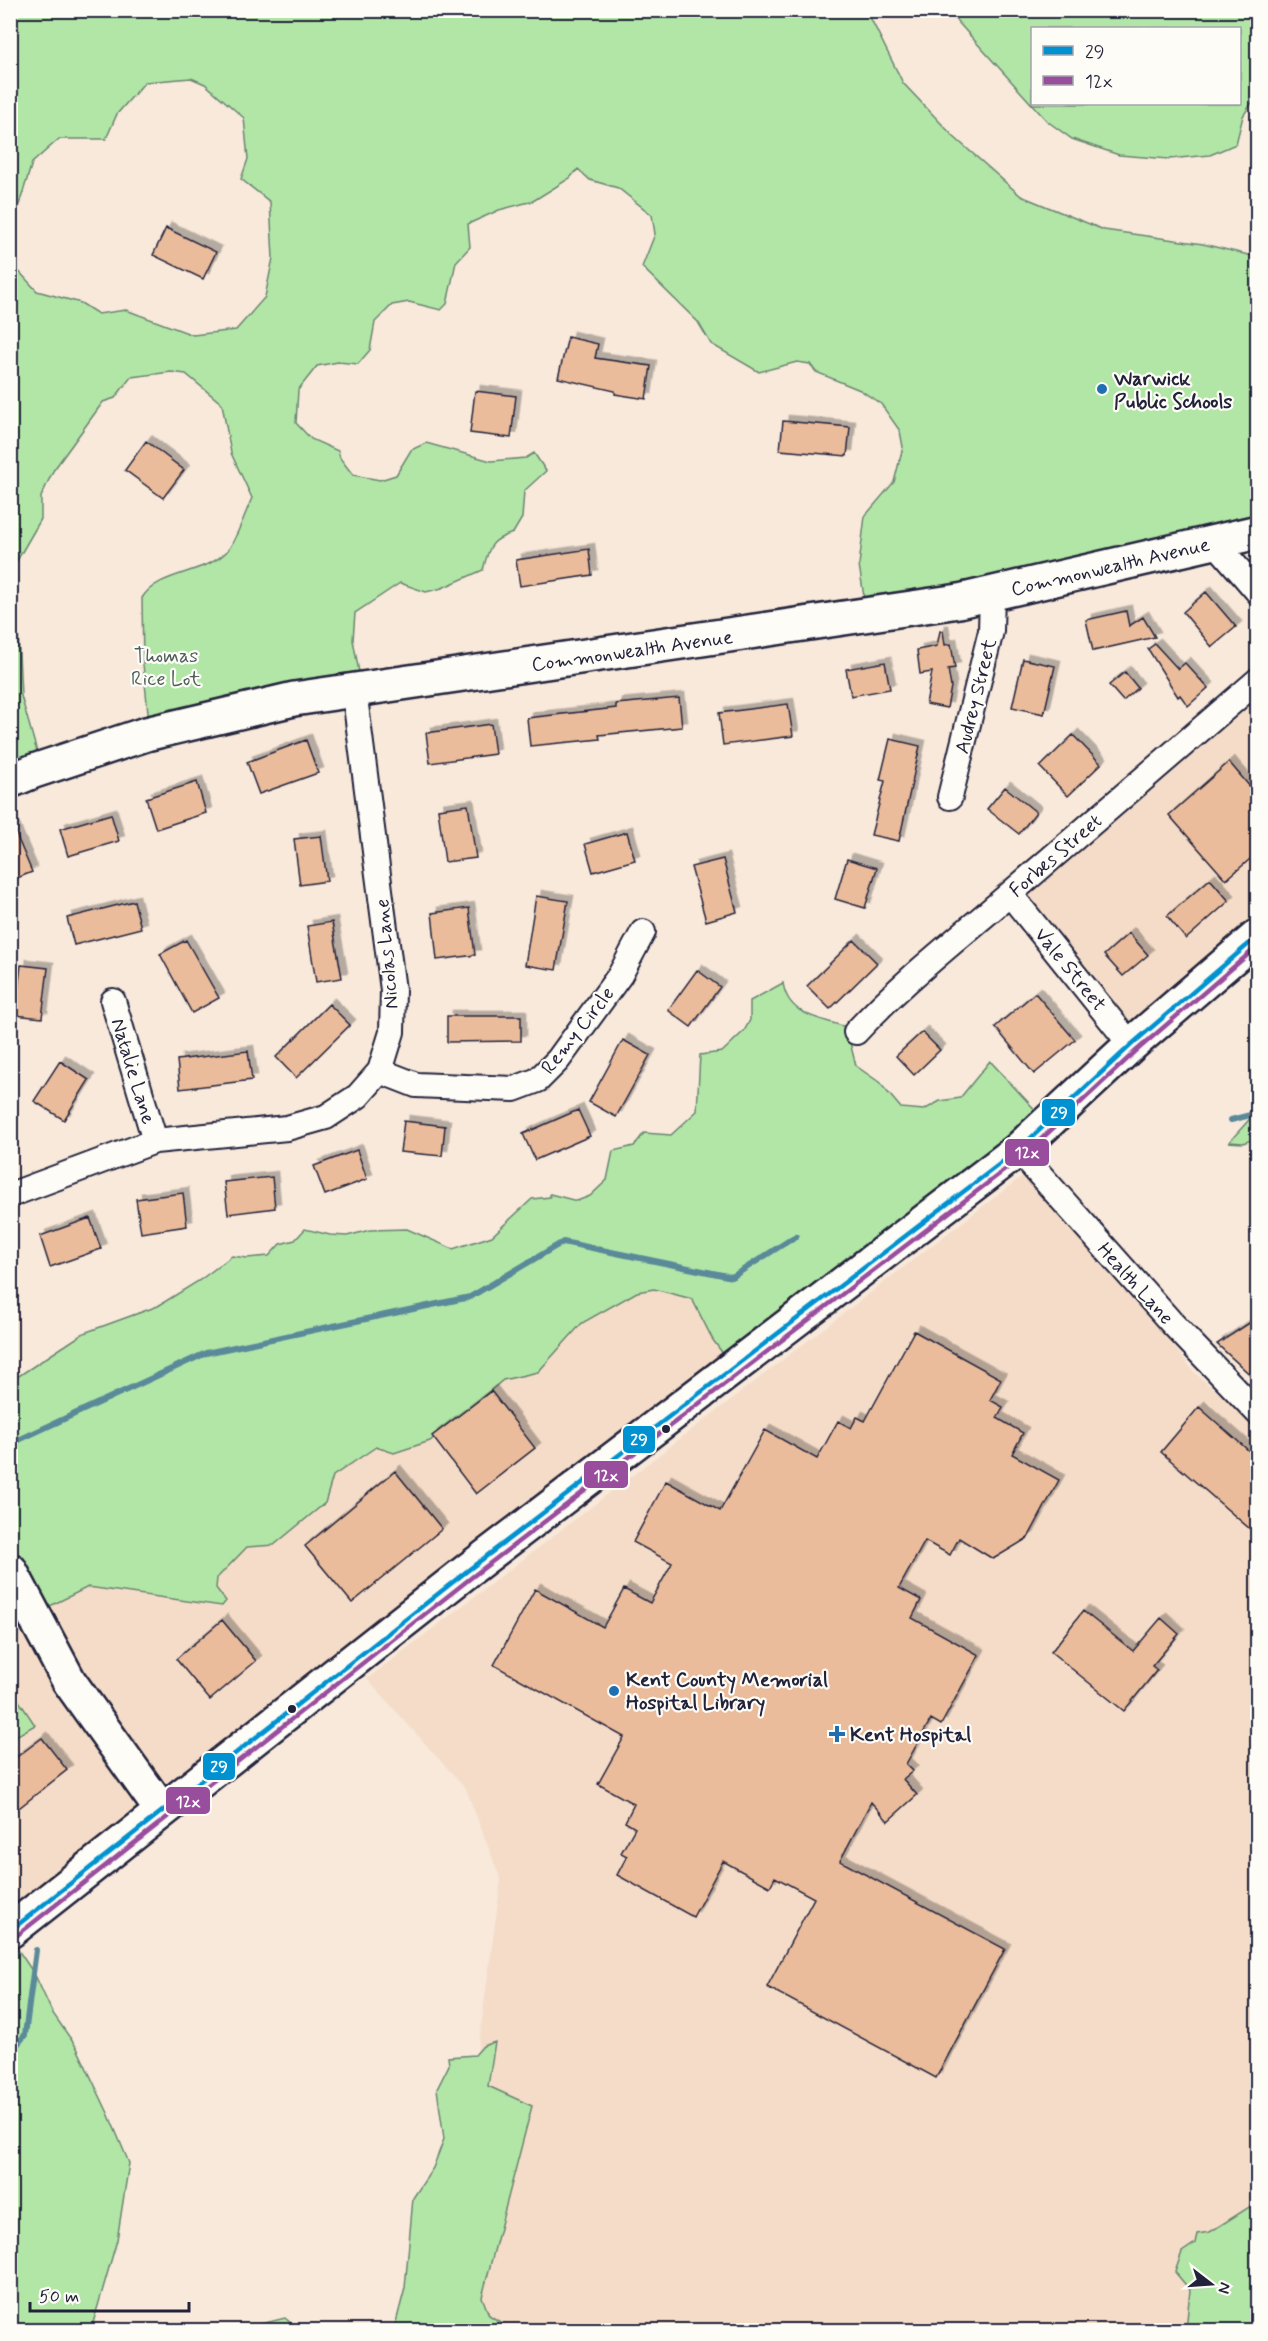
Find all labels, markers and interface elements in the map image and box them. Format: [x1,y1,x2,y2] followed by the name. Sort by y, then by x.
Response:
[1031,27,1241,105] legend
[1085,40,1105,64] text: 29
[1085,70,1113,94] text: 12x
[1113,366,1232,416] place label: Warwick Public Schools
[1095,382,1109,396] marker: Warwick Public Schools
[1008,531,1212,603] street label: Commonwealth Avenue
[530,624,735,679] street label: Commonwealth Avenue
[949,636,1004,757] street label: Audrey Street
[131,643,201,693] park label: Thomas Rice Lot
[1004,808,1108,904] street label: Forbes Street
[369,898,406,1010] street label: Nicolas Lane
[1028,922,1112,1017] street label: Vale Street
[535,981,621,1080] street label: Remy Circle
[104,1015,161,1128] street label: Natalie Lane
[1041,1098,1076,1127] line badge: 29
[1050,1103,1068,1124] text: 29
[1004,1138,1050,1167] line badge: 12x
[1015,1143,1040,1164] text: 12x
[1091,1237,1179,1331] street label: Health Lane
[660,1423,672,1435] unlabelled marker
[622,1425,656,1454] line badge: 29
[630,1430,648,1451] text: 29
[583,1460,629,1489] line badge: 12x
[594,1466,619,1487] text: 12x
[626,1667,828,1717] place label: Kent County Memorial Hospital Library
[607,1684,621,1698] marker: Kent County Memorial Hospital Library
[286,1703,298,1715] unlabelled marker
[850,1722,971,1749] place label: Kent Hospital
[828,1725,846,1743] marker: Kent Hospital
[202,1752,236,1781] line badge: 29
[210,1757,228,1778] text: 29
[165,1786,211,1815] line badge: 12x
[176,1792,201,1813] text: 12x
[1181,2254,1241,2314] north arrow
[30,2275,189,2313] scale bar
[1212,2280,1236,2296] text: N
[39,2285,79,2309] text: 50 m

